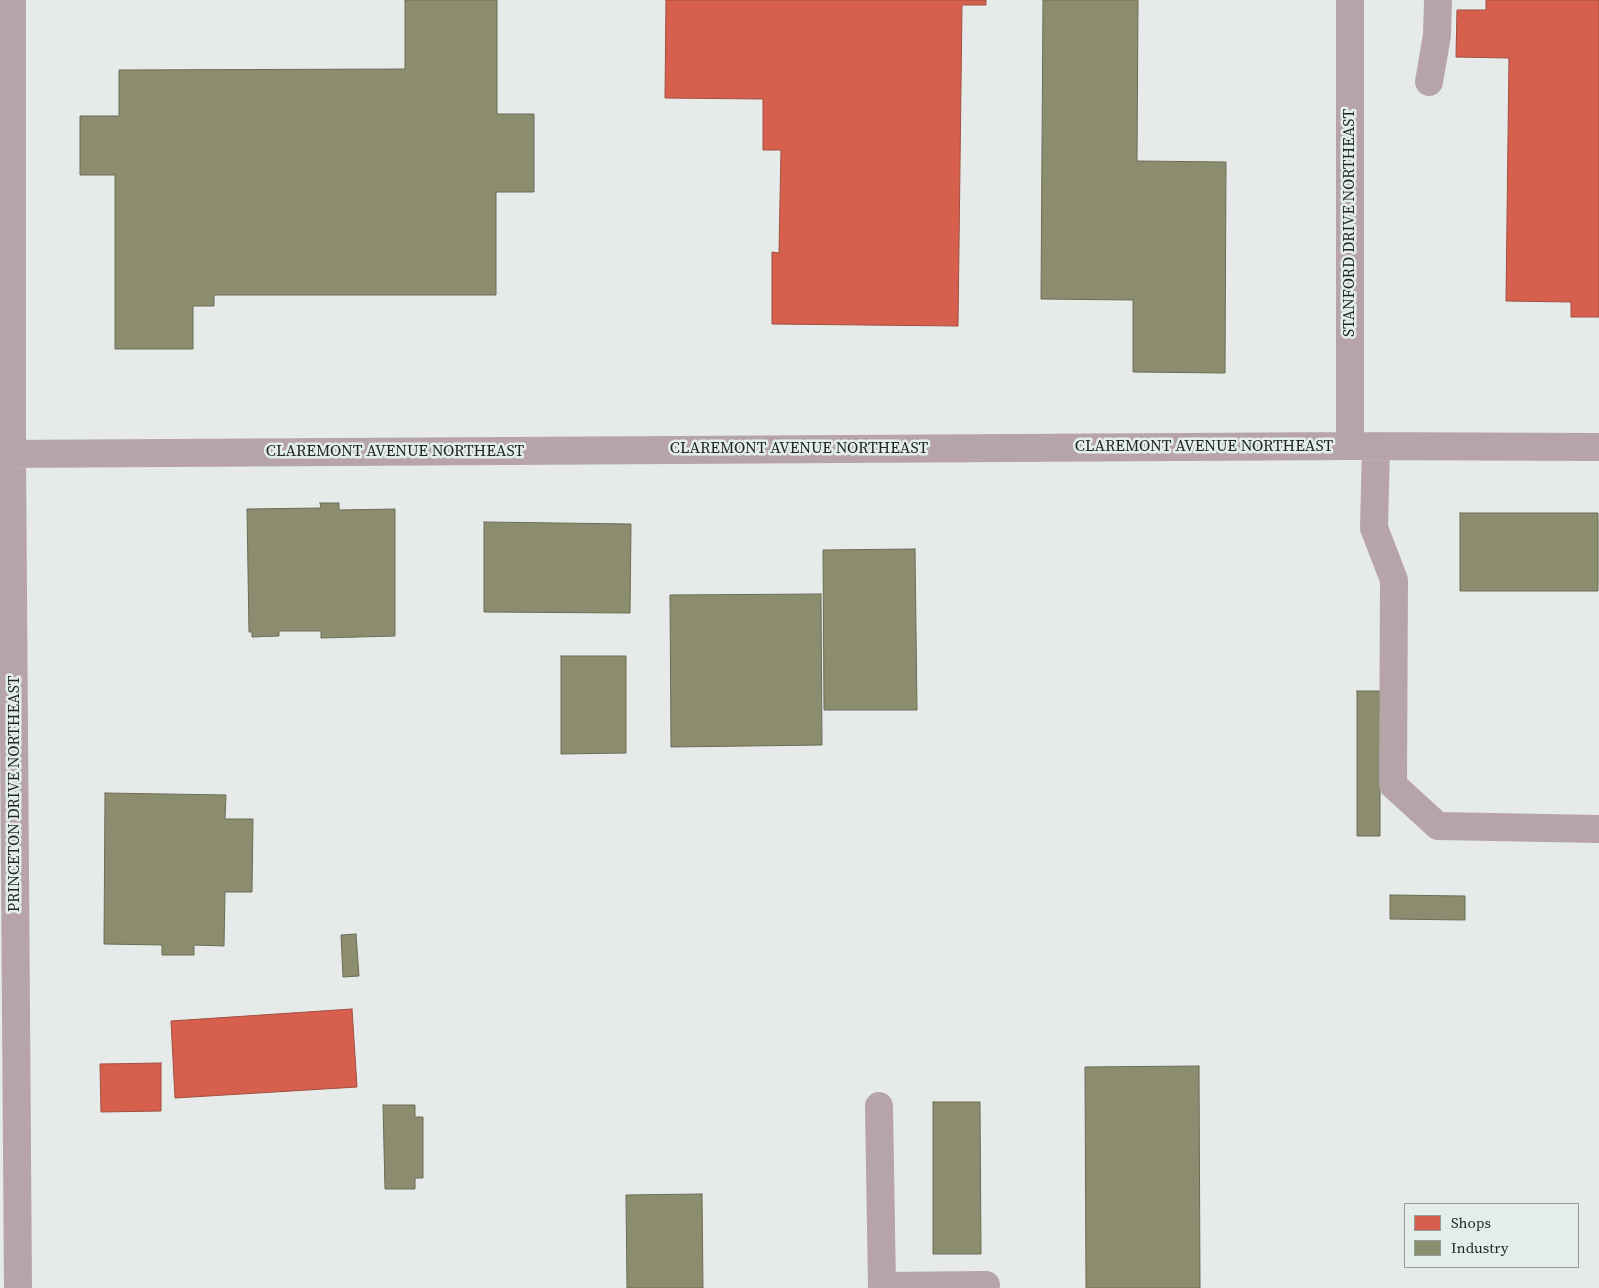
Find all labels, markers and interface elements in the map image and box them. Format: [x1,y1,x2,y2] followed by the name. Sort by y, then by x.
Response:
[1340,109,1360,337] street label: STANFORD DRIVE NORTHEAST
[1075,437,1333,457] street label: CLAREMONT AVENUE NORTHEAST
[670,439,928,459] street label: CLAREMONT AVENUE NORTHEAST
[266,442,524,462] street label: CLAREMONT AVENUE NORTHEAST
[5,676,25,912] street label: PRINCETON DRIVE NORTHEAST
[1404,1203,1579,1268] legend
[1451,1212,1491,1233] text: Shops
[1451,1237,1508,1258] text: Industry

